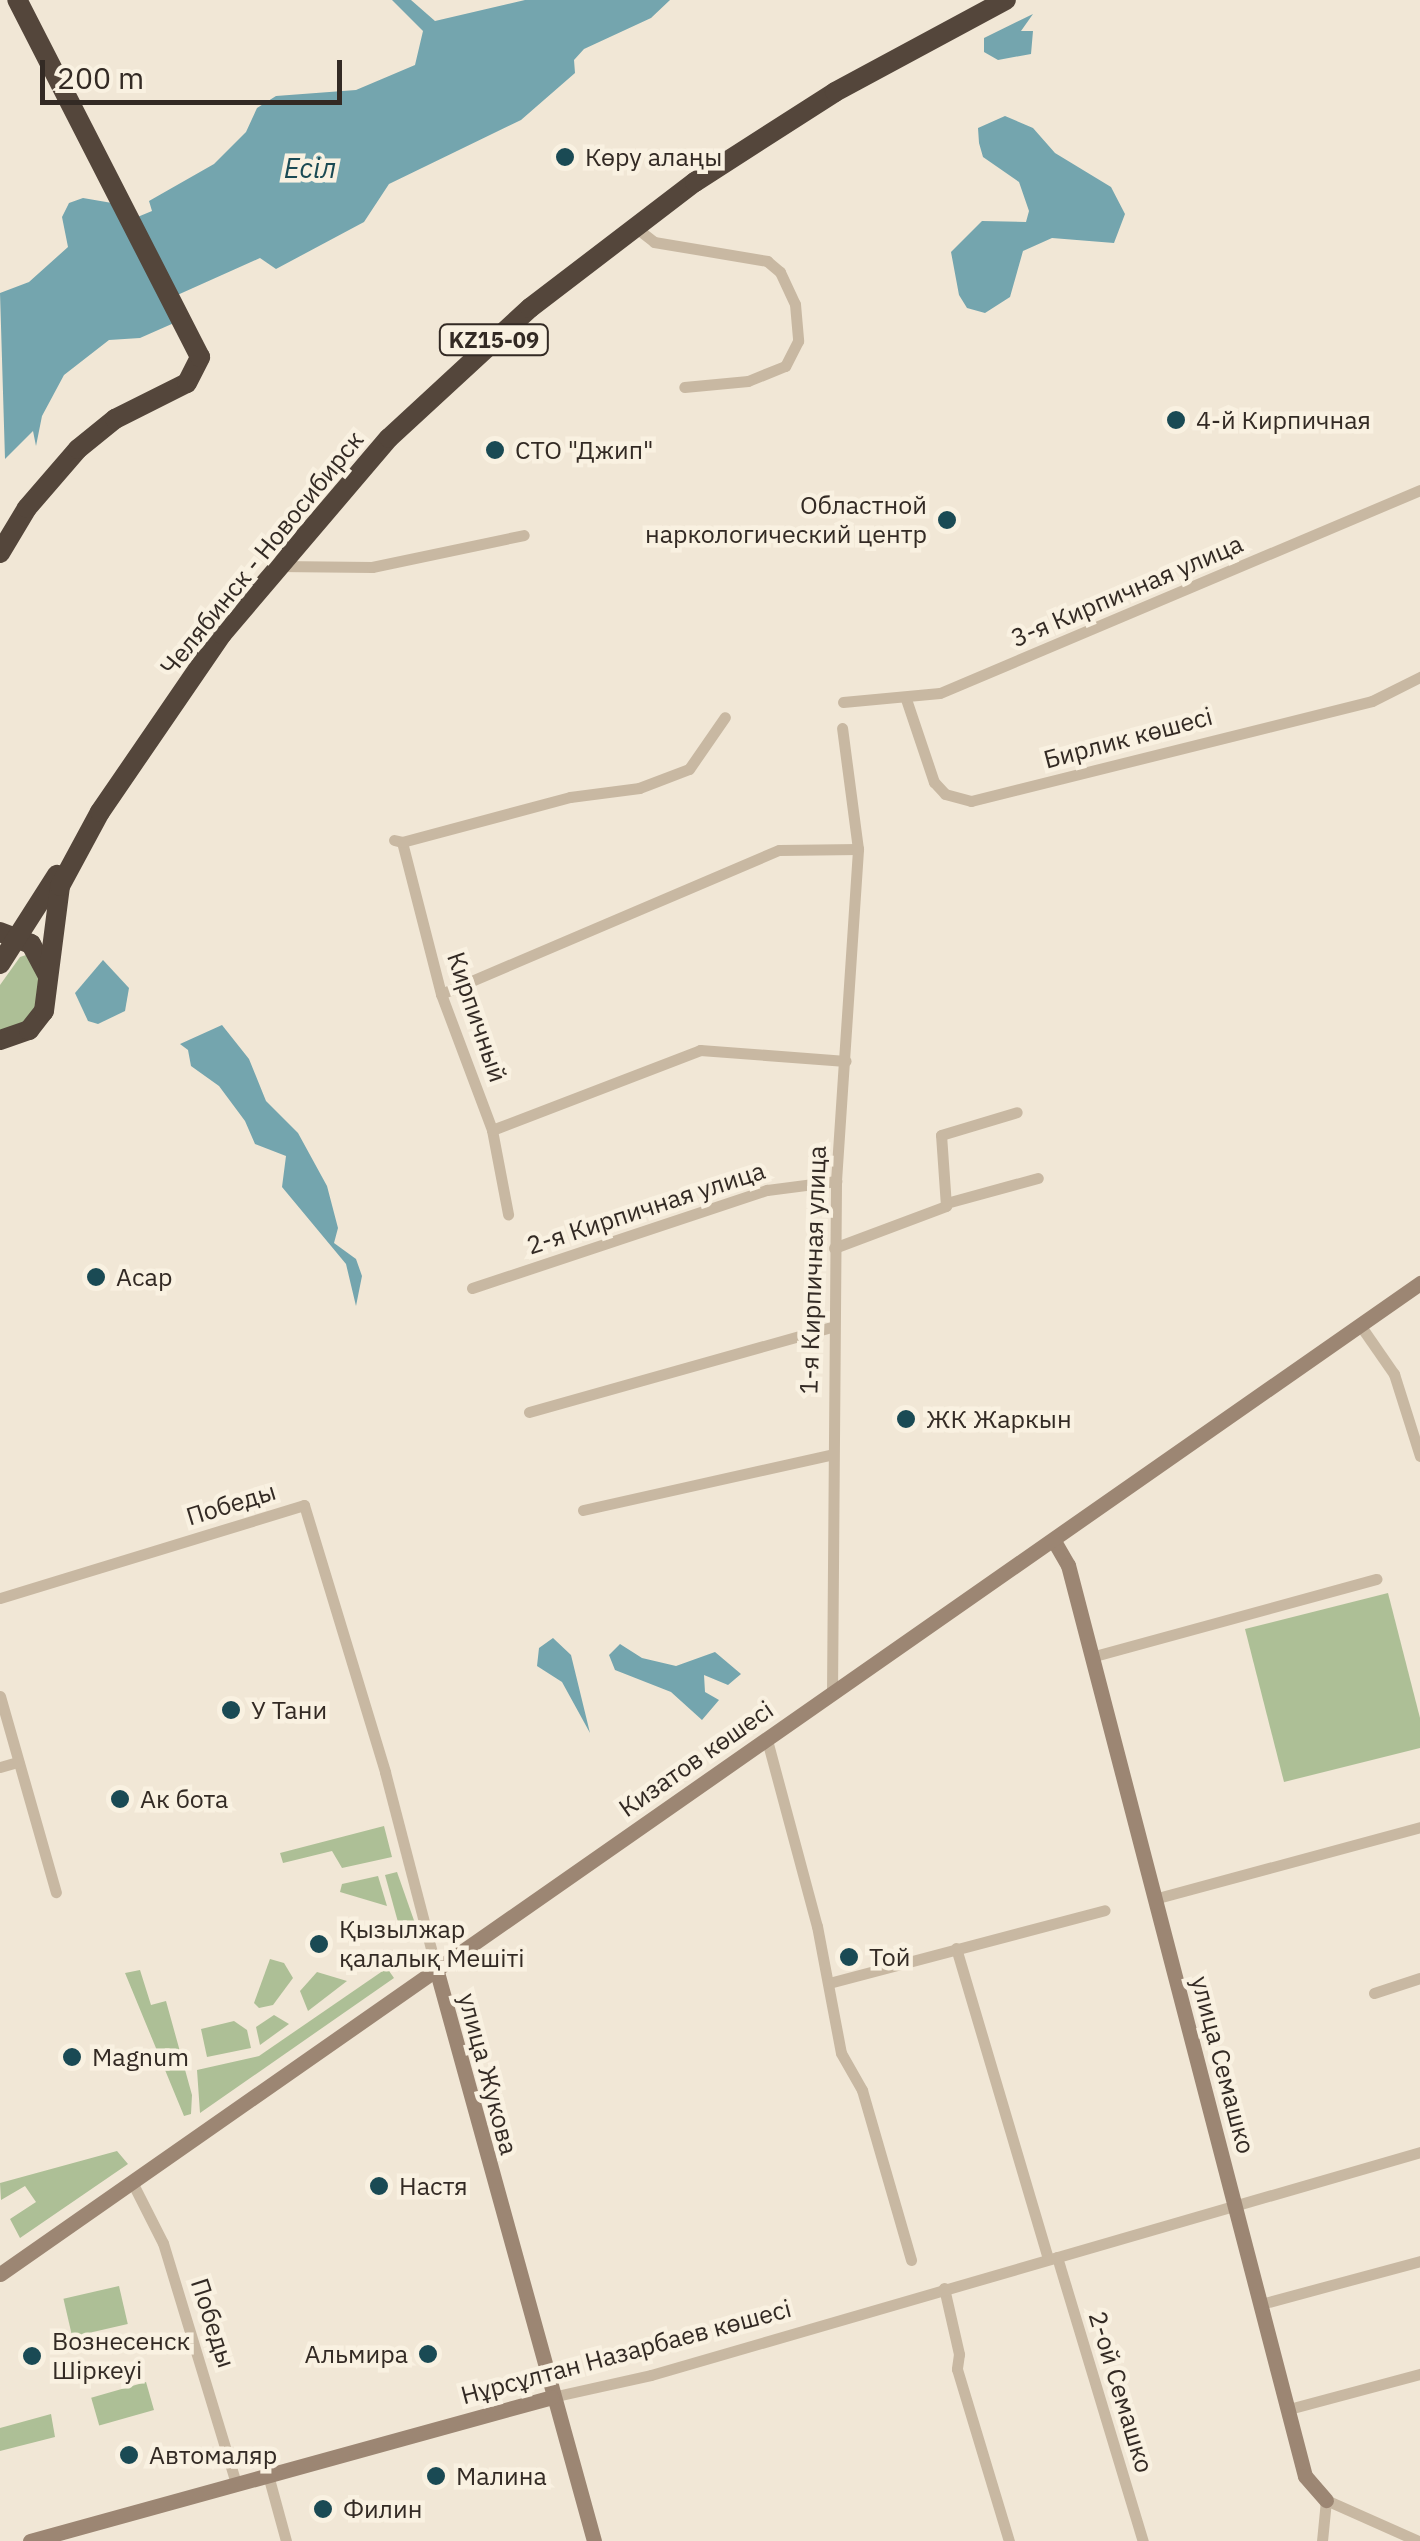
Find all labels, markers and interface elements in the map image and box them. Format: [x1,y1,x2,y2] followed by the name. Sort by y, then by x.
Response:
[45,40,348,102] scale bar
[57,58,144,97] text: 200 m
[585,142,722,172] place label: Көру алаңы
[554,146,576,168] marker: Көру алаңы
[284,151,336,185] water label: Есіл
[436,323,552,357] road number: KZ15-09
[1196,405,1371,435] place label: 4-й Кирпичная
[1165,409,1187,431] marker: 4-й Кирпичная
[154,425,370,681] street label: Челябинск - Новосибирск
[515,435,653,465] place label: СТО "Джип"
[484,439,506,461] marker: СТО "Джип"
[645,491,927,550] place label: Областной наркологический центр
[936,509,958,531] marker: Областной наркологический центр
[1007,529,1247,653] street label: 3-я Кирпичная улица
[1040,701,1216,775] street label: Бирлик көшесі
[441,948,513,1086] street label: Кирпичный
[794,1145,832,1395] street label: 1-я Кирпичная улица
[523,1155,769,1261] street label: 2-я Кирпичная улица
[116,1262,172,1292] place label: Асар
[85,1266,107,1288] marker: Асар
[926,1404,1072,1434] place label: ЖК Жаркын
[895,1408,917,1430] marker: ЖК Жаркын
[182,1476,280,1532] street label: Победы
[251,1695,327,1725] place label: У Тани
[613,1695,779,1823] street label: Кизатов көшесі
[220,1699,242,1721] marker: У Тани
[140,1784,228,1814] place label: Ак бота
[109,1788,131,1810] marker: Ак бота
[339,1915,525,1974] place label: Қызылжар қалалық Мешіті
[308,1933,330,1955] marker: Қызылжар қалалық Мешіті
[869,1942,910,1972] place label: Той
[838,1946,860,1968] marker: Той
[1185,1973,1261,2157] street label: улица Семашко
[452,1990,524,2158] street label: улица Жукова
[92,2042,189,2072] place label: Magnum
[61,2046,83,2068] marker: Magnum
[399,2171,468,2201] place label: Настя
[368,2175,390,2197] marker: Настя
[184,2274,242,2372] street label: Победы
[458,2293,794,2411] street label: Нұрсұлтан Назарбаев көшесі
[1082,2308,1160,2476] street label: 2-ой Семашко
[52,2327,190,2386] place label: Вознесенск Шіркеуі
[305,2339,408,2369] place label: Альмира
[417,2343,439,2365] marker: Альмира
[21,2345,43,2367] marker: Вознесенск Шіркеуі
[149,2440,277,2470] place label: Автомаляр
[118,2444,140,2466] marker: Автомаляр
[456,2461,547,2491] place label: Малина
[425,2465,447,2487] marker: Малина
[343,2494,422,2524] place label: Филин
[312,2498,334,2520] marker: Филин

